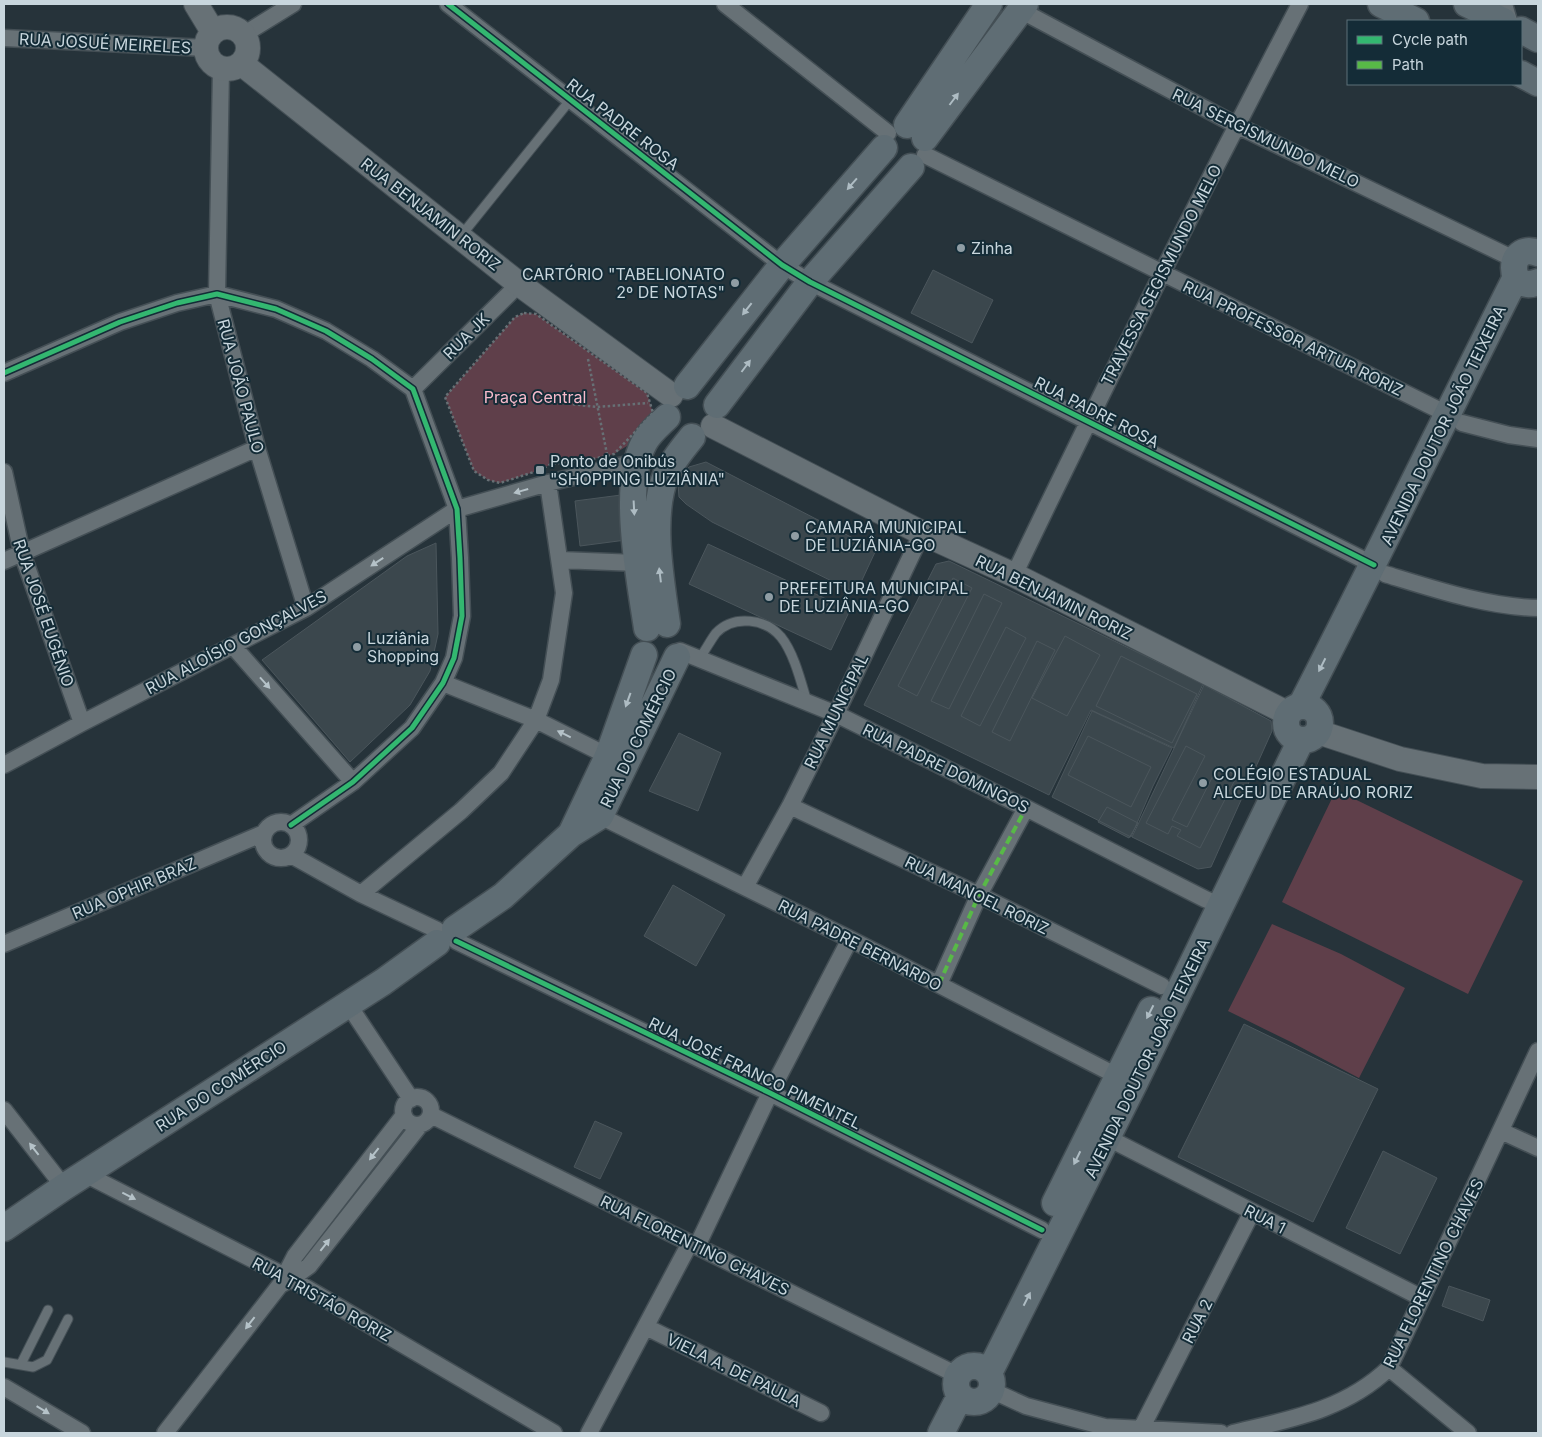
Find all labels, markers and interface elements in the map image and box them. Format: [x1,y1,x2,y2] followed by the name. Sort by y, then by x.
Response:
[1347,20,1522,85] legend
[18,29,192,57] street label: RUA JOSUÉ MEIRELES
[1392,30,1468,49] text: Cycle path
[1392,55,1424,74] text: Path
[563,74,683,174] street label: RUA PADRE ROSA
[1169,84,1363,192] street label: RUA SERGISMUNDO MELO
[949,93,960,106] one-way arrow
[357,153,505,275] street label: RUA BENJAMIN RORIZ
[1096,161,1226,389] street label: TRAVESSA SEGISMUNDO MELO
[846,178,858,190] one-way arrow
[971,238,1013,258] place label: Zinha
[955,242,967,254] marker: Zinha
[522,264,725,302] place label: CARTÓRIO "TABELIONATO 2º DE NOTAS"
[1180,276,1406,400] street label: RUA PROFESSOR ARTUR RORIZ
[729,277,741,289] marker: CARTÓRIO "TABELIONATO 2º DE NOTAS"
[742,302,753,315] one-way arrow
[1376,302,1510,548] street label: AVENIDA DOUTOR JOÃO TEIXEIRA
[439,308,494,363] street label: RUA JK
[213,317,269,455] street label: RUA JOÃO PAULO
[741,360,752,373] one-way arrow
[1031,372,1163,452] street label: RUA PADRE ROSA
[484,387,586,407] park label: Praça Central
[550,451,725,489] place label: Ponto de Onibús "SHOPPING LUZIÂNIA"
[534,464,546,476] marker: Ponto de Onibús "SHOPPING LUZIÂNIA"
[513,487,528,495] one-way arrow
[630,500,638,516] one-way arrow
[805,517,967,555] place label: CAMARA MUNICIPAL DE LUZIÂNIA-GO
[789,530,801,542] marker: CAMARA MUNICIPAL DE LUZIÂNIA-GO
[9,537,79,689] street label: RUA JOSÉ EUGÊNIO
[972,550,1136,644] street label: RUA BENJAMIN RORIZ
[370,557,383,566] one-way arrow
[656,567,664,583] one-way arrow
[779,578,968,616] place label: PREFEITURA MUNICIPAL DE LUZIÂNIA-GO
[142,586,330,698] street label: RUA ALOÍSIO GONÇALVES
[763,591,775,603] marker: PREFEITURA MUNICIPAL DE LUZIÂNIA-GO
[367,628,439,666] place label: Luziânia Shopping
[351,641,363,653] marker: Luziânia Shopping
[800,650,872,772] street label: RUA MUNICIPAL
[1318,658,1326,672] one-way arrow
[596,665,680,811] street label: RUA DO COMÉRCIO
[260,676,271,689] one-way arrow
[624,693,631,708] one-way arrow
[860,719,1032,817] street label: RUA PADRE DOMINGOS
[557,730,572,738] one-way arrow
[1213,764,1413,802] place label: COLÉGIO ESTADUAL ALCEU DE ARAÚJO RORIZ
[1197,777,1209,789] marker: COLÉGIO ESTADUAL ALCEU DE ARAÚJO RORIZ
[902,851,1052,939] street label: RUA MANOEL RORIZ
[69,853,199,923] street label: RUA OPHIR BRAZ
[775,895,945,995] street label: RUA PADRE BERNARDO
[1080,935,1214,1181] street label: AVENIDA DOUTOR JOÃO TEIXEIRA
[1145,1005,1153,1019] one-way arrow
[645,1013,865,1133] street label: RUA JOSÉ FRANCO PIMENTEL
[152,1036,290,1136] street label: RUA DO COMÉRCIO
[29,1142,39,1156] one-way arrow
[369,1147,380,1160] one-way arrow
[1073,1151,1081,1165] one-way arrow
[1379,1175,1487,1371] street label: RUA FLORENTINO CHAVES
[597,1191,793,1299] street label: RUA FLORENTINO CHAVES
[121,1192,136,1200] one-way arrow
[1241,1200,1289,1238] street label: RUA 1
[320,1239,331,1252] one-way arrow
[249,1252,395,1346] street label: RUA TRISTÃO RORIZ
[1023,1291,1031,1306] one-way arrow
[1177,1295,1217,1347] street label: RUA 2
[245,1316,255,1330] one-way arrow
[664,1329,804,1411] street label: VIELA A. DE PAULA
[36,1406,51,1414] one-way arrow

